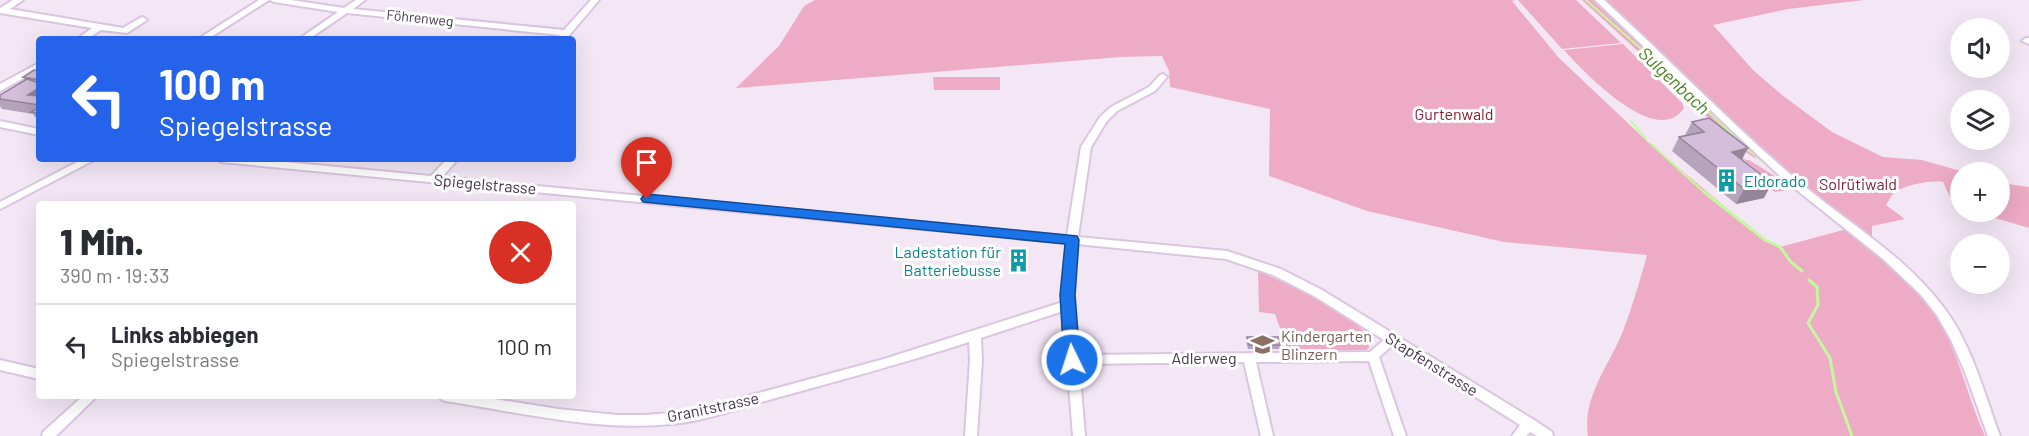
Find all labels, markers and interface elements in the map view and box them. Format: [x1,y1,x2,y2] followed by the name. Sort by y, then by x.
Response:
[386,6,454,29] street label: Föhrenweg
[1950,18,2010,294] map controls
[1950,18,2010,78] button: sound
[1635,42,1715,119] water label: Sulgenbach
[159,58,265,108] text: 100 m
[60,60,138,138] icon: left
[1950,90,2010,150] button: layers
[1415,104,1493,123] park label: Gurtenwald
[159,109,332,141] text: Spiegelstrasse
[621,137,672,199] pin
[630,146,663,179] icon: arrive
[1950,162,2010,222] button: +
[1713,168,1739,194] building icon: Eldorado
[433,170,537,197] street label: Spiegelstrasse
[1744,171,1806,190] place label: Eldorado
[1819,174,1897,193] park label: Solrütiwald
[60,219,144,262] text: 1 Min.
[489,221,552,284] button: close
[1950,234,2010,294] button: −
[894,242,1001,279] place label: Ladestation für Batteriebusse
[1006,248,1032,274] building icon: Ladestation für Batteriebusse
[60,263,170,287] text: 390 m · 19:33
[111,321,259,347] text: Links abbiegen
[1281,326,1372,363] place label: Kindergarten Blinzern
[1040,328,1104,392] position arrow
[1383,328,1482,400] street label: Stapfenstrasse
[60,330,93,363] icon: left
[1250,332,1276,358] school or university icon: Kindergarten Blinzern
[497,333,552,359] text: 100 m
[111,347,239,371] text: Spiegelstrasse
[1171,348,1237,367] street label: Adlerweg
[665,388,761,426] street label: Granitstrasse

